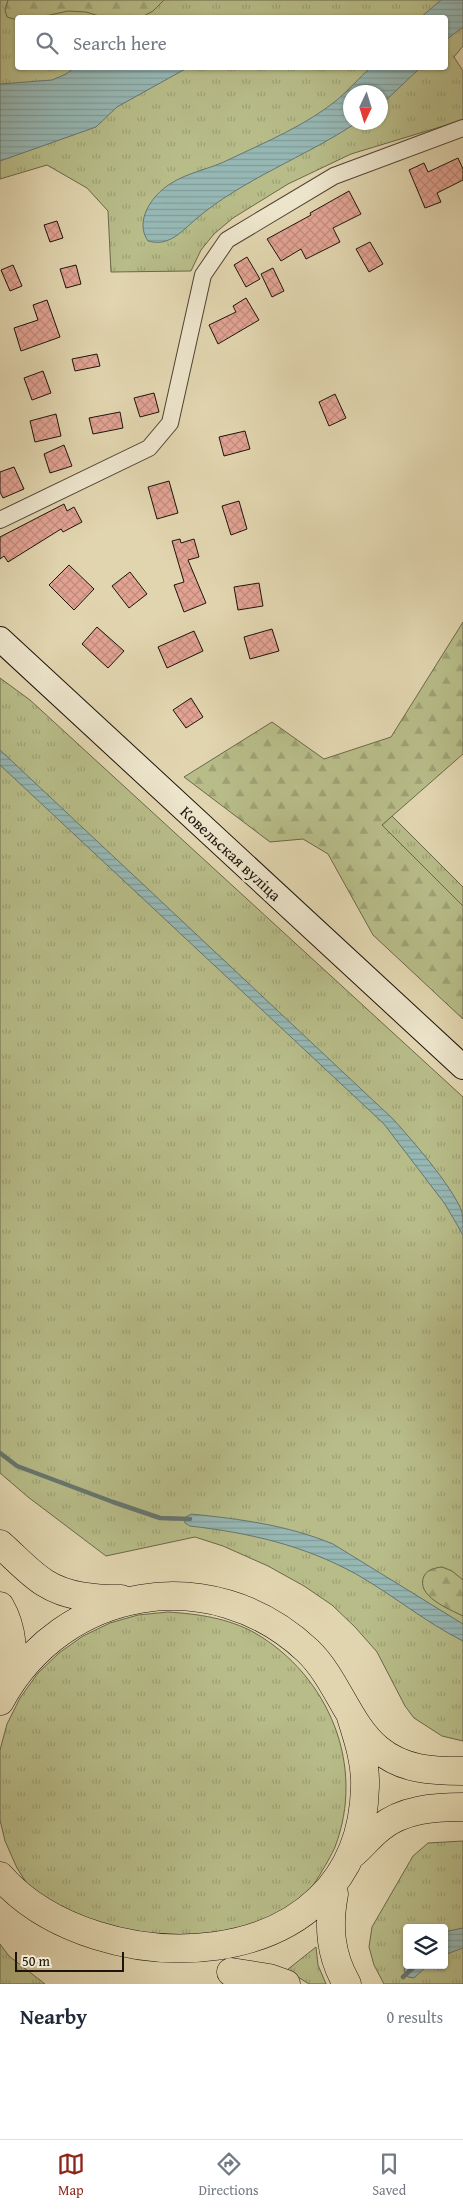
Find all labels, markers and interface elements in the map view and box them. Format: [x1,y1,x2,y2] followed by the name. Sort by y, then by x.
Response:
[15,15,448,70] search box
[33,29,61,57] icon: search
[73,29,167,57] text: Search here
[343,85,388,130] north arrow
[175,800,287,906] street label: Ковельская вуліца
[403,1924,448,1969] map controls
[403,1924,448,1969] button: layers
[15,1949,124,1972] scale bar
[22,1951,50,1971] text: 50 m
[20,2001,87,2032] text: Nearby
[386,2005,443,2029] text: 0 results
[57,2150,85,2200] tab: Map
[198,2150,259,2200] tab: Directions
[372,2150,406,2200] tab: Saved

